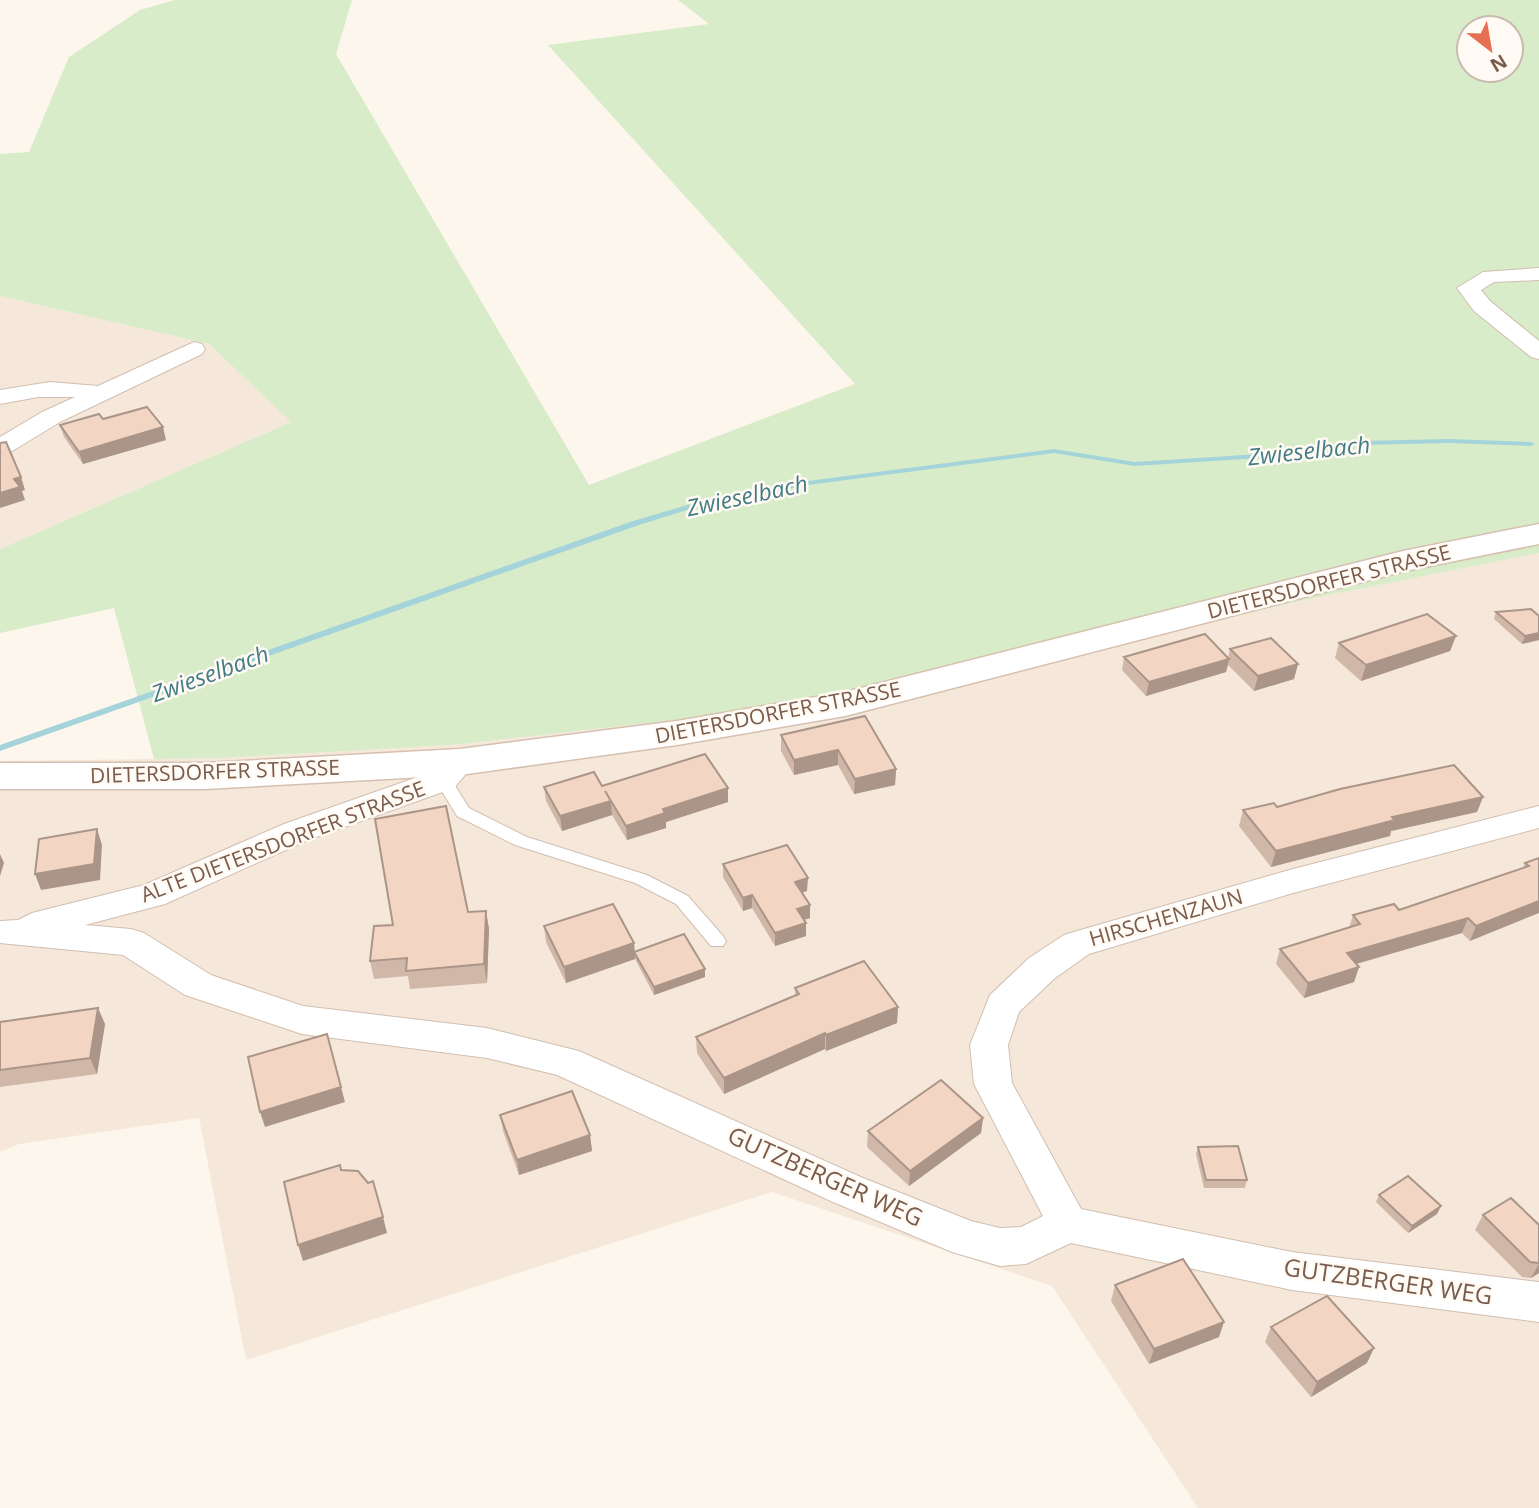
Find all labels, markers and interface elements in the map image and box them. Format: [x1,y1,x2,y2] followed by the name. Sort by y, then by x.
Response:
[1455,14,1525,84] north arrow
[1485,48,1512,79] text: N
[1245,428,1372,472] water label: Zwieselbach
[682,467,810,524] water label: Zwieselbach
[1204,537,1453,625] street label: DIETERSDORFER STRASSE
[145,637,273,709] water label: Zwieselbach
[652,674,903,750] street label: DIETERSDORFER STRASSE
[90,753,340,789] street label: DIETERSDORFER STRASSE
[136,774,429,908] street label: ALTE DIETERSDORFER STRASSE
[1086,882,1246,952] street label: HIRSCHENZAUN
[723,1118,928,1233] street label: GUTZBERGER WEG
[1282,1250,1495,1311] street label: GUTZBERGER WEG

